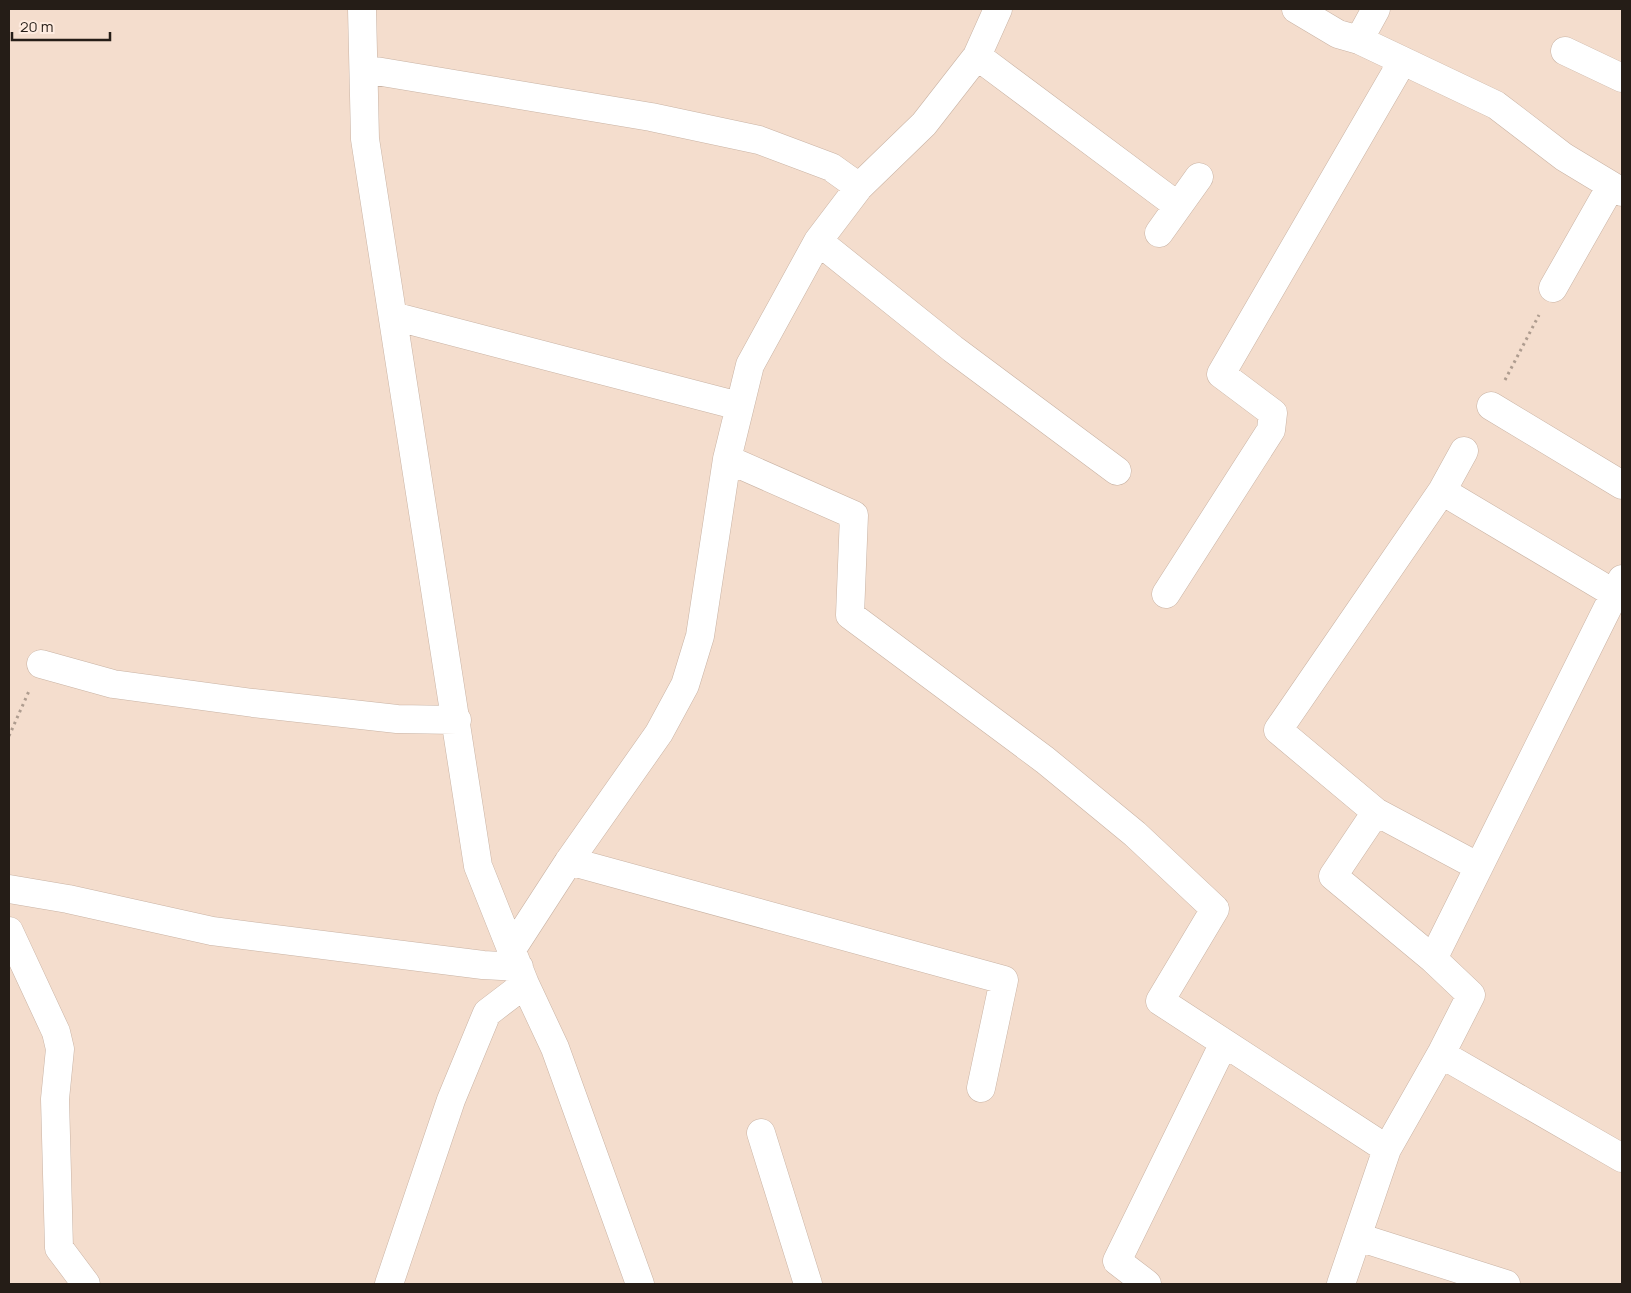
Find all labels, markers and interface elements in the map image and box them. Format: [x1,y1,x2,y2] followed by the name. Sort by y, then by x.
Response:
[12,10,110,42] scale bar
[20,16,53,37] text: 20 m

